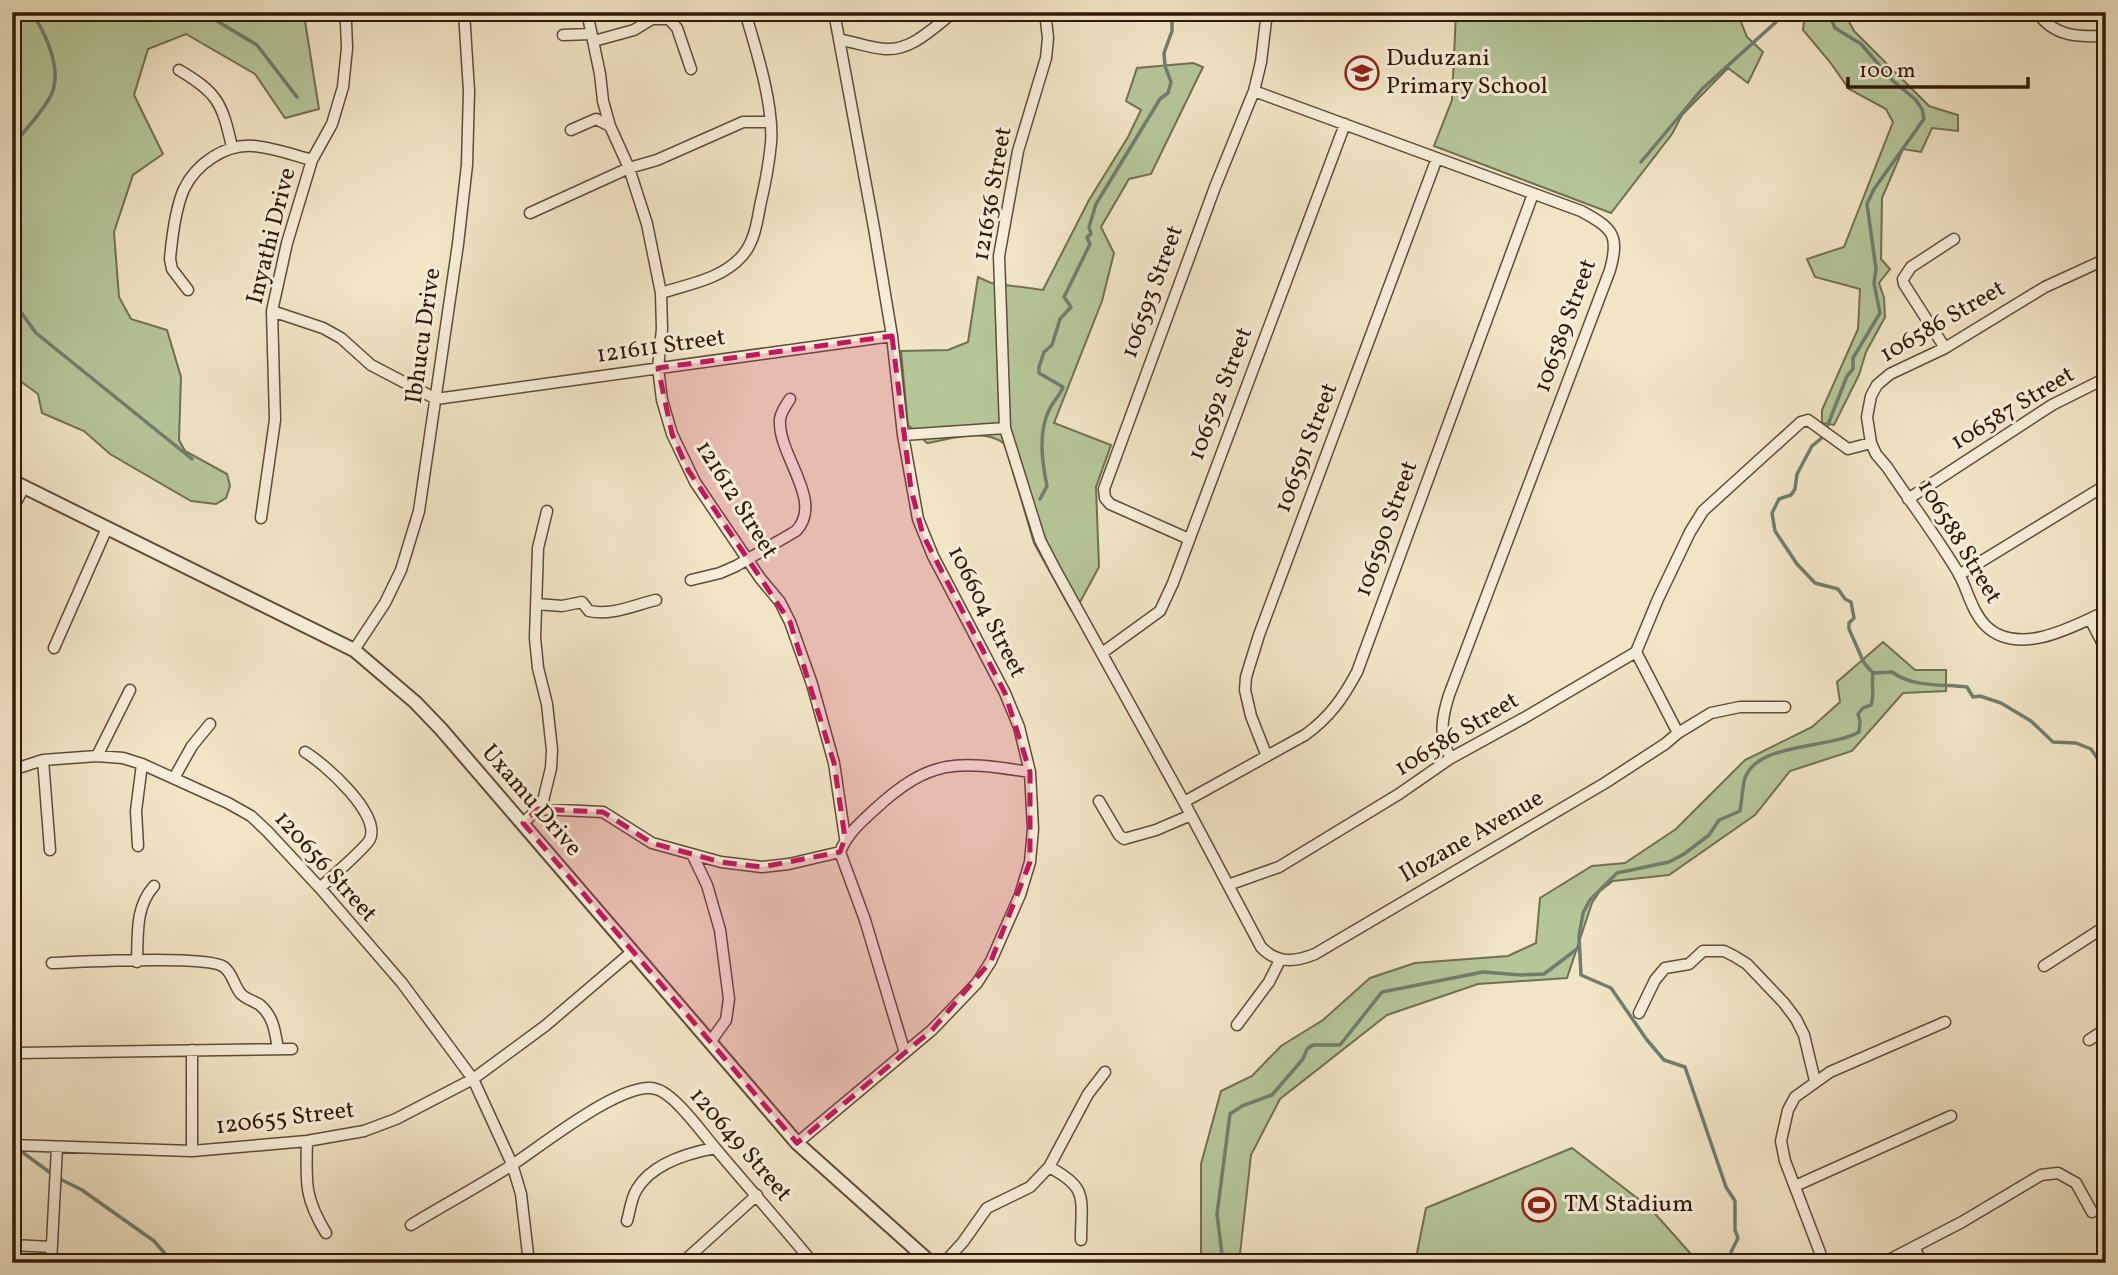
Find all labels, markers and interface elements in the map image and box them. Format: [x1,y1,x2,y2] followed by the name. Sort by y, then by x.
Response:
[1386,42,1548,104] place label: Duduzani Primary School
[1848,46,2029,90] scale bar
[1343,54,1381,92] school or university icon: Duduzani Primary School
[1859,57,1916,86] text: 100 m
[964,124,1022,264] street label: 121636 Street
[239,164,305,308] street label: Inyathi Drive
[1113,221,1193,363] street label: 106593 Street
[1526,254,1606,398] street label: 106589 Street
[398,266,450,406] street label: Ibhucu Drive
[1874,272,2012,372] street label: 106586 Street
[594,321,728,373] street label: 121611 Street
[1180,322,1262,466] street label: 106592 Street
[1945,359,2081,459] street label: 106587 Street
[1267,378,1347,518] street label: 106591 Street
[686,434,786,566] street label: 121612 Street
[1347,456,1427,602] street label: 106590 Street
[1908,473,2010,611] street label: 106588 Street
[938,540,1034,684] street label: 106604 Street
[1388,684,1526,786] street label: 106586 Street
[473,737,589,865] street label: Uxamu Drive
[1394,782,1550,892] street label: Ilozane Avenue
[265,804,385,930] street label: 120656 Street
[681,1080,799,1210] street label: 120649 Street
[214,1094,356,1144] street label: 120655 Street
[1520,1186,1558,1224] sports icon: TM Stadium
[1564,1188,1693,1222] place label: TM Stadium

